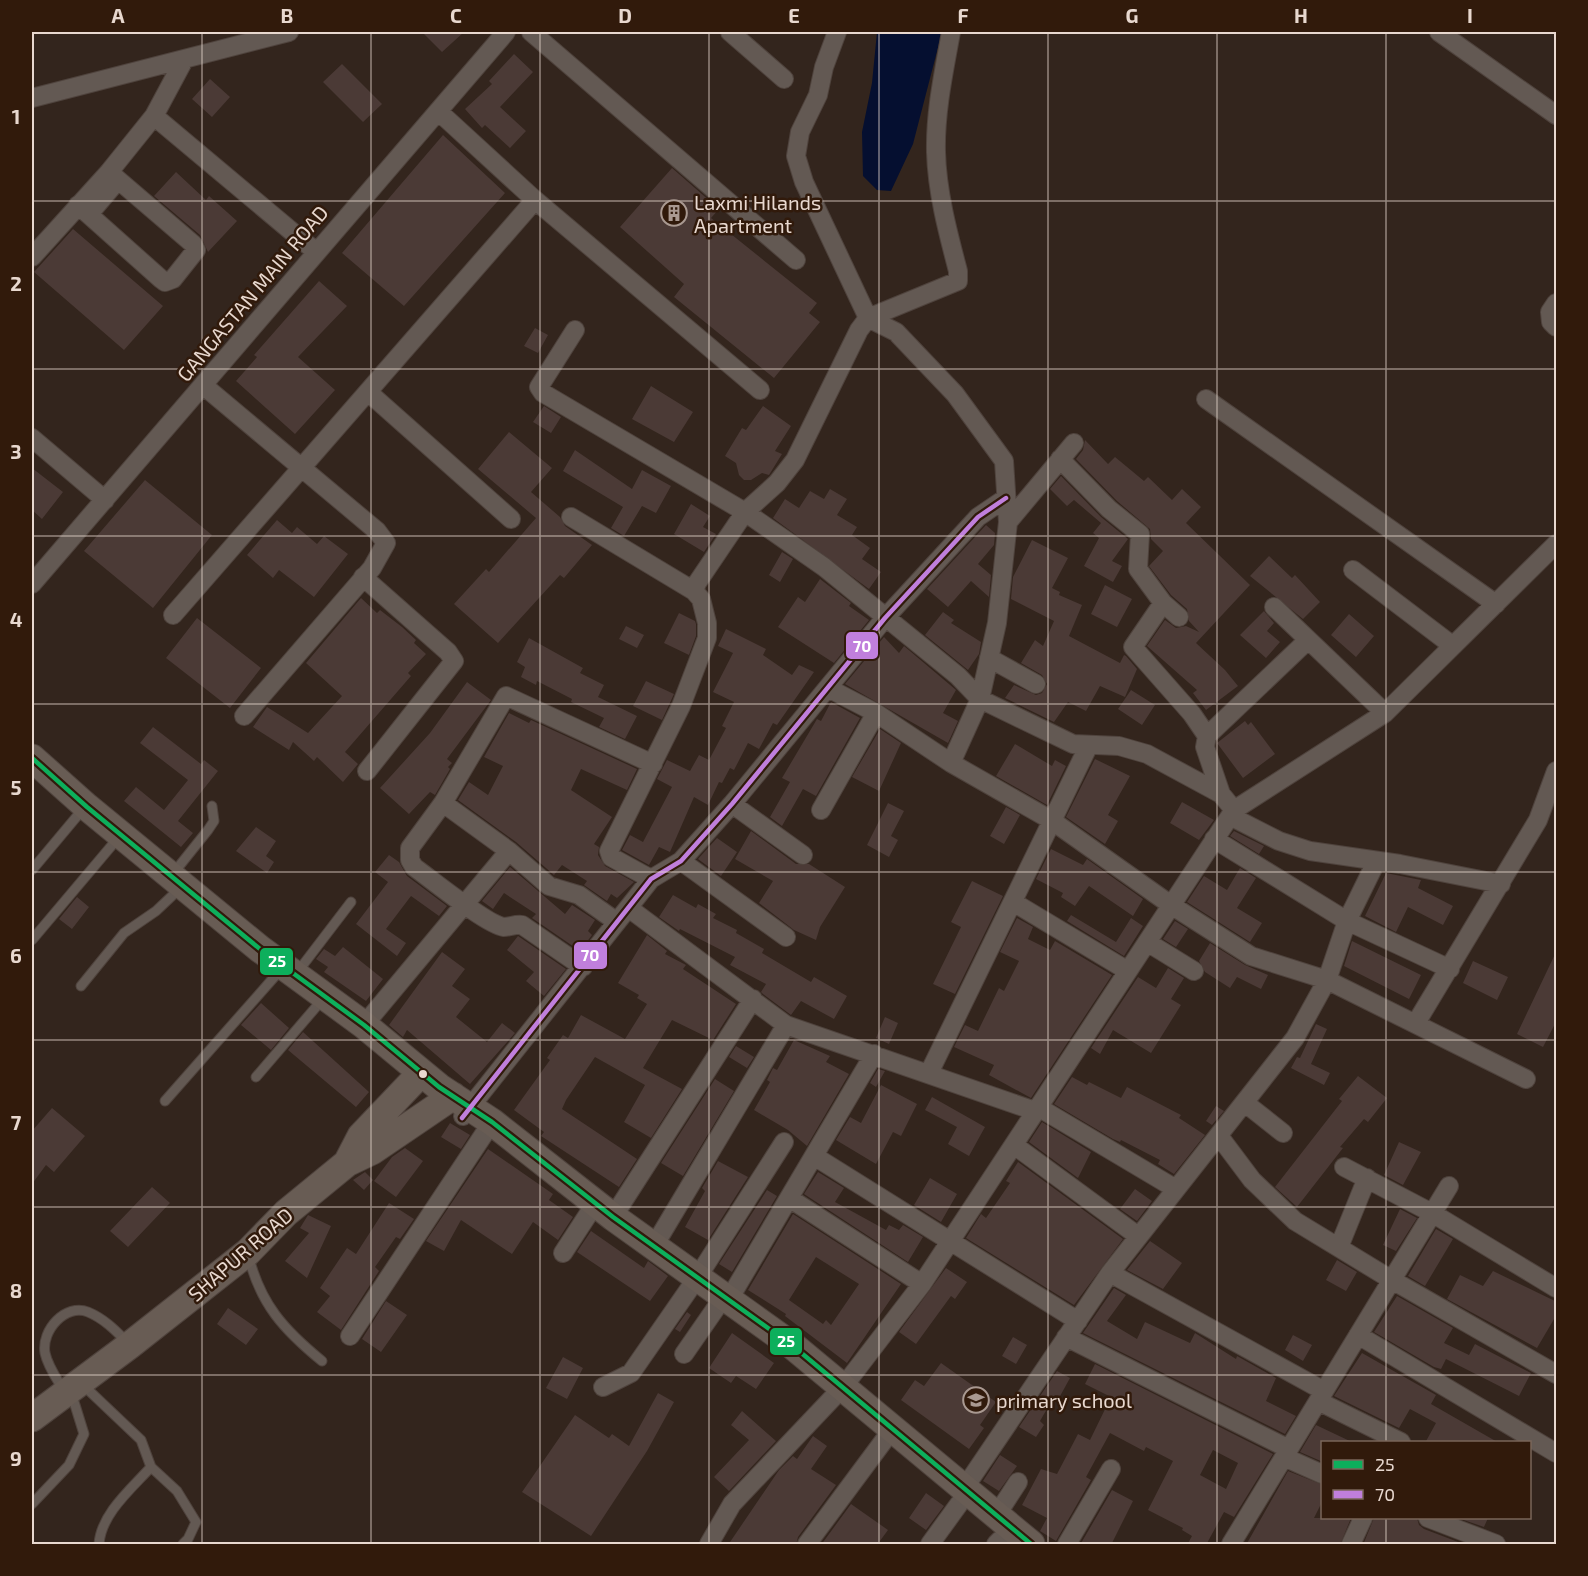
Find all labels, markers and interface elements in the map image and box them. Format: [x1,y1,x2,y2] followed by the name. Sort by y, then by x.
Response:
[111,3,125,27] text: A
[281,3,293,27] text: B
[450,3,462,27] text: C
[618,3,632,27] text: D
[788,3,800,27] text: E
[957,3,969,27] text: F
[1126,3,1138,27] text: G
[1294,3,1308,27] text: H
[1467,3,1473,27] text: I
[12,104,20,128] text: 1
[694,190,821,237] place label: Laxmi Hilands Apartment
[659,198,689,228] building icon: Laxmi Hilands Apartment
[171,200,333,386] street label: GANGASTAN MAIN ROAD
[10,271,22,295] text: 2
[10,439,22,463] text: 3
[10,607,23,631] text: 4
[845,631,879,660] line badge: 70
[853,636,871,655] text: 70
[10,775,22,799] text: 5
[573,941,608,970] line badge: 70
[10,943,22,967] text: 6
[581,945,599,964] text: 70
[259,947,294,976] line badge: 25
[268,951,286,970] text: 25
[417,1068,429,1080] unlabelled marker
[11,1110,22,1134] text: 7
[183,1202,297,1306] street label: SHAPUR ROAD
[10,1278,22,1302] text: 8
[769,1327,803,1356] line badge: 25
[777,1331,795,1350] text: 25
[961,1385,991,1415] school or university icon: primary school
[996,1388,1132,1412] place label: primary school
[1321,1441,1531,1519] legend
[10,1446,22,1470] text: 9
[1375,1453,1395,1475] text: 25
[1375,1483,1395,1505] text: 70

